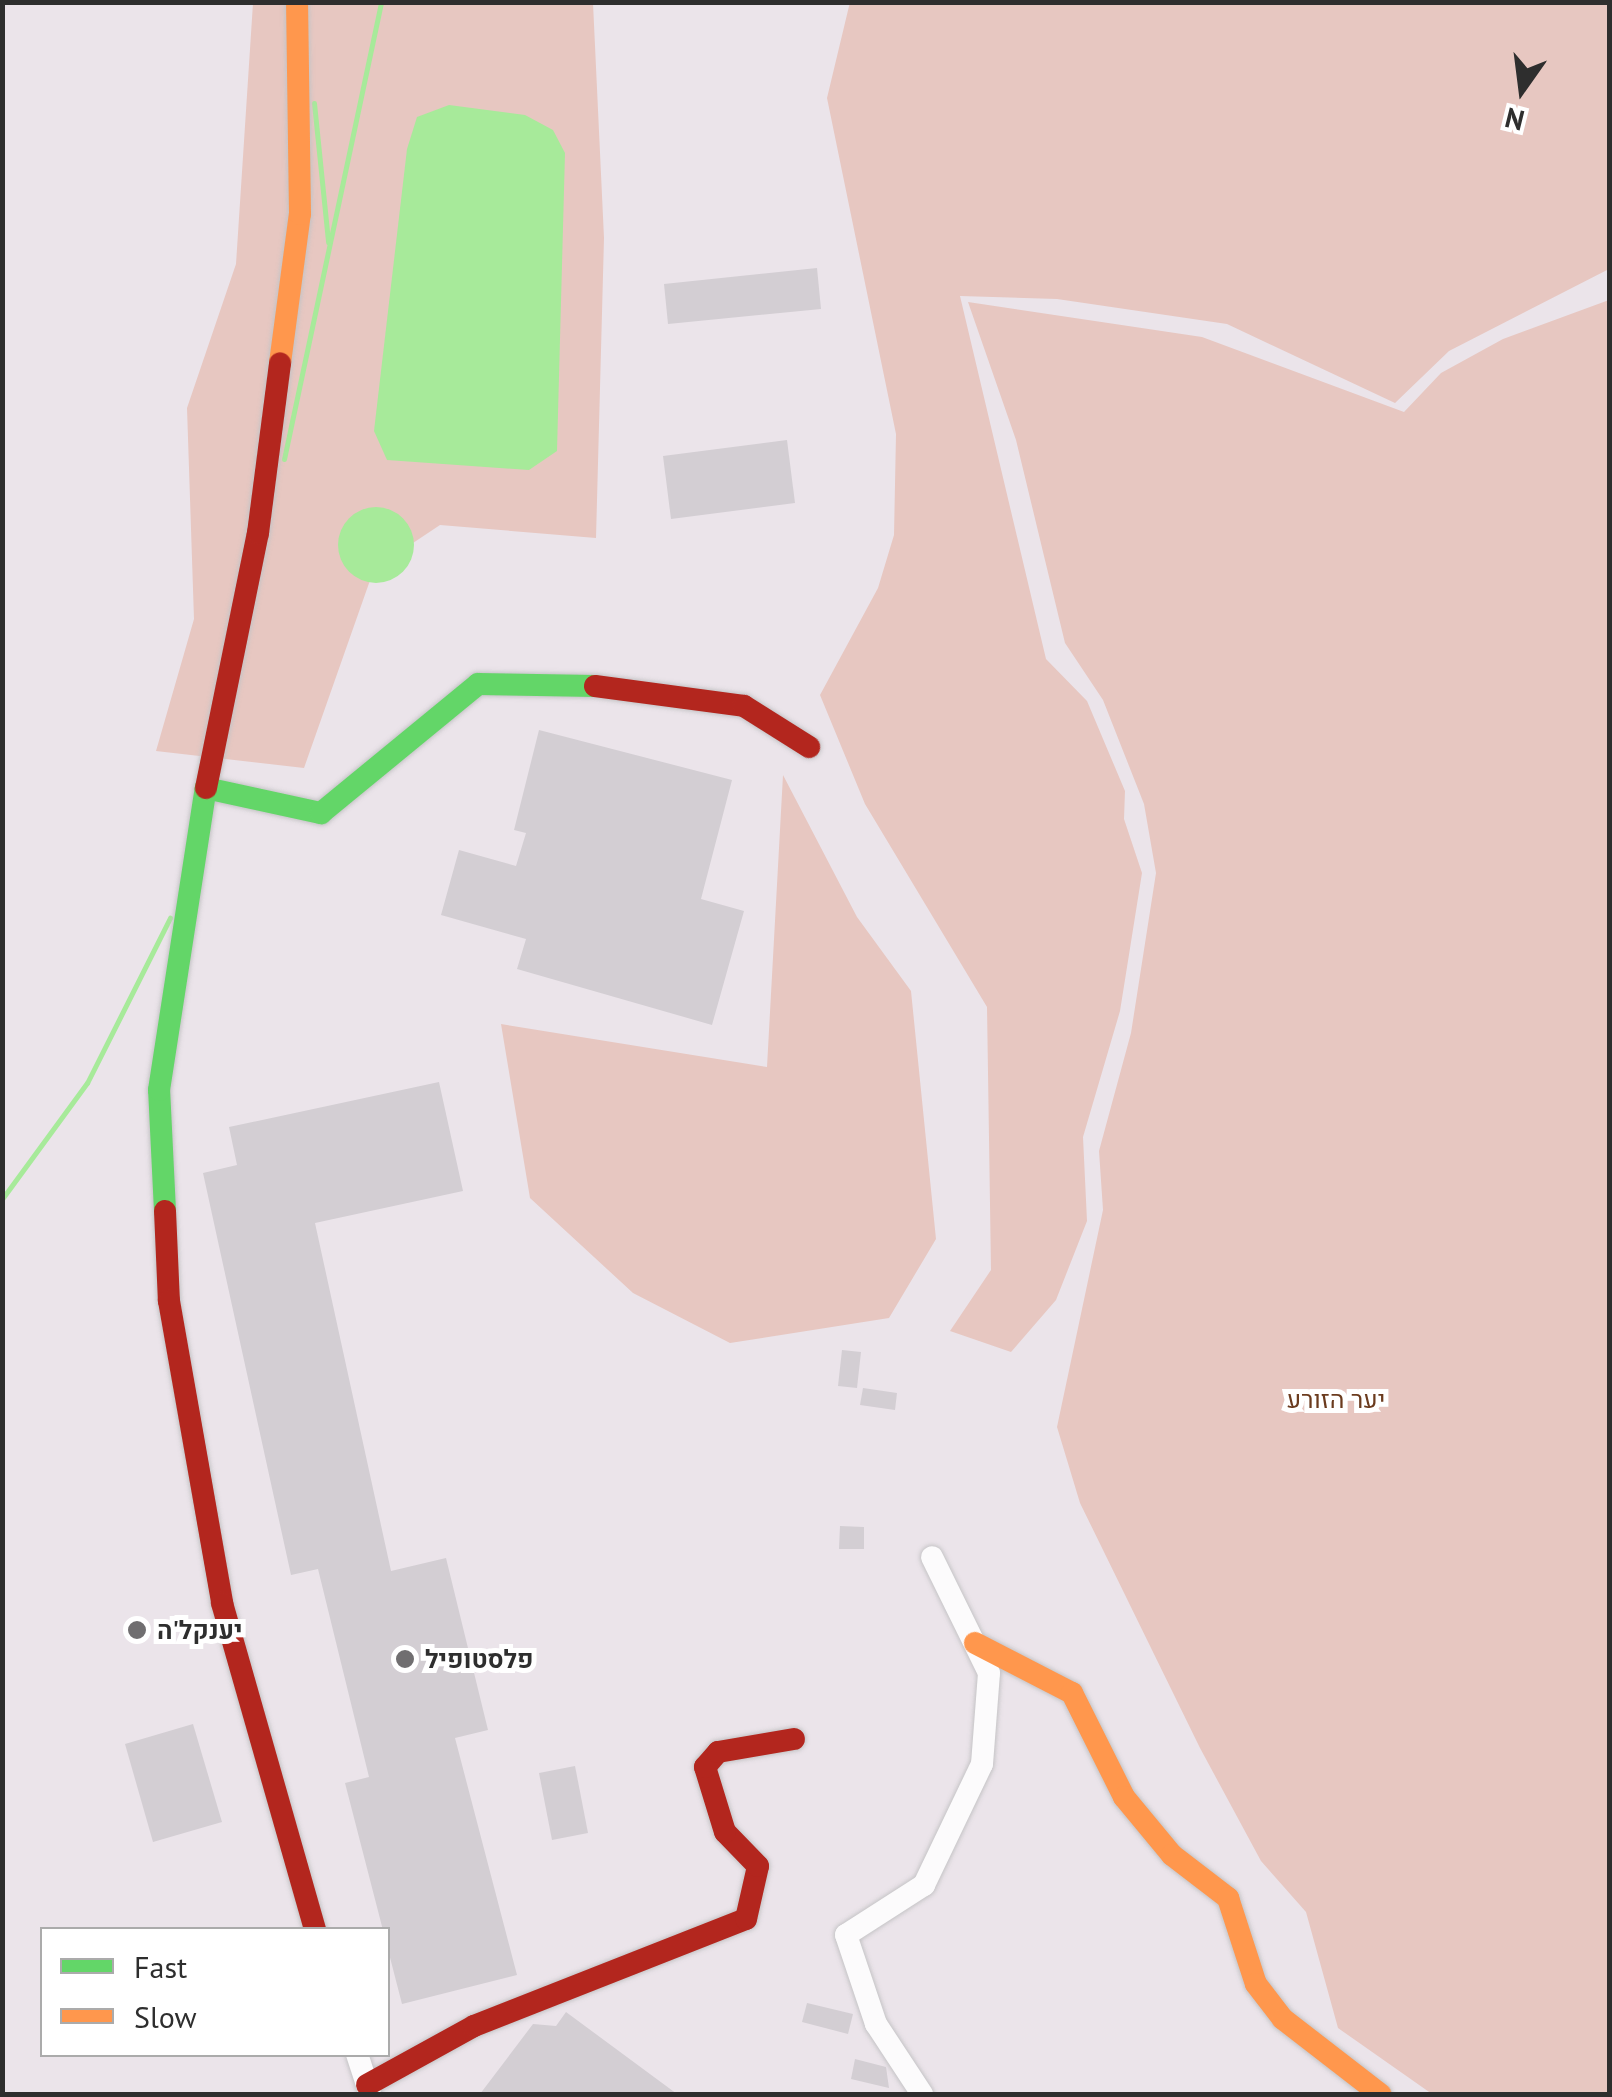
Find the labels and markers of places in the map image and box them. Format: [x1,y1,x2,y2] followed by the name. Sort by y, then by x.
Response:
[157,1615,243,1645] place label: יענקל'ה
[126,1619,148,1641] marker: יענקל'ה
[425,1644,534,1674] place label: פלסטופיל
[394,1648,416,1670] marker: פלסטופיל

